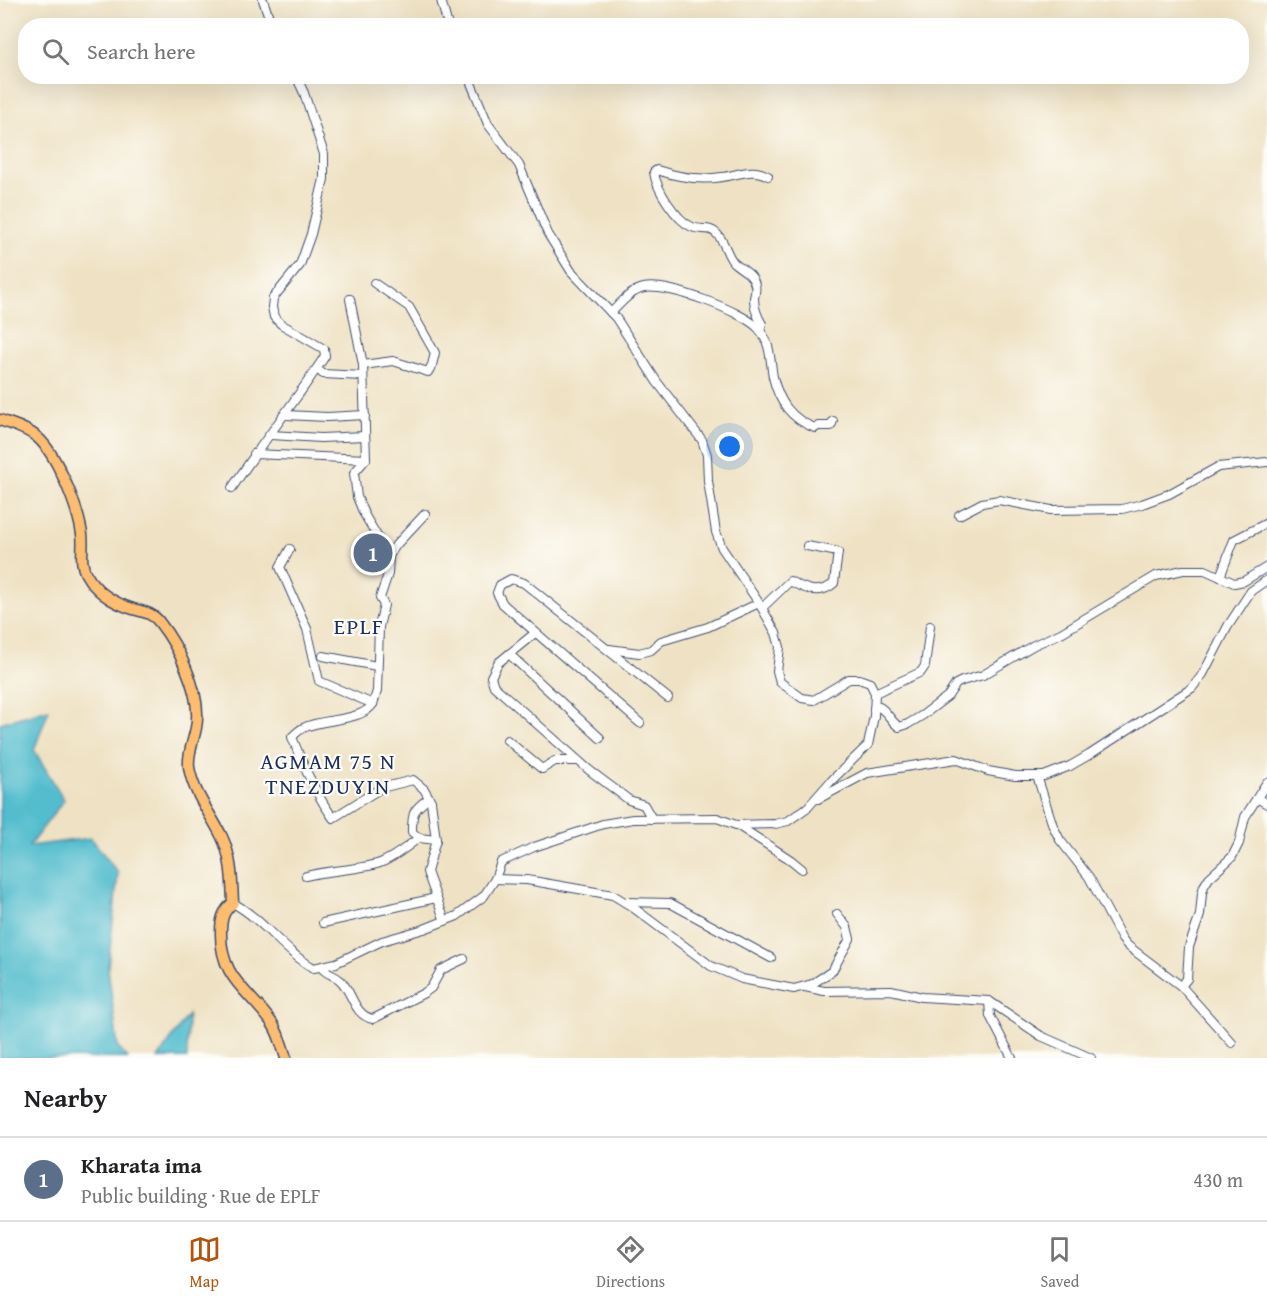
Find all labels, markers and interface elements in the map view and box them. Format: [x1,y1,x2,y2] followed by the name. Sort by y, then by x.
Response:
[18,18,1249,84] search box
[39,35,72,68] icon: search
[87,35,196,67] text: Search here
[715,432,744,461] your location
[354,530,392,576] pin: 1
[334,610,384,642] district label: EPLF
[260,745,396,802] district label: AGMAM 75 N TNEZDUƔIN
[24,1078,107,1117] text: Nearby
[81,1149,202,1181] text: Kharata ima
[38,1165,49,1194] text: 1
[1193,1165,1243,1194] text: 430 m
[81,1181,320,1210] text: Public building · Rue de EPLF
[188,1233,221,1293] tab: Map
[596,1233,665,1293] tab: Directions
[1040,1233,1079,1293] tab: Saved

